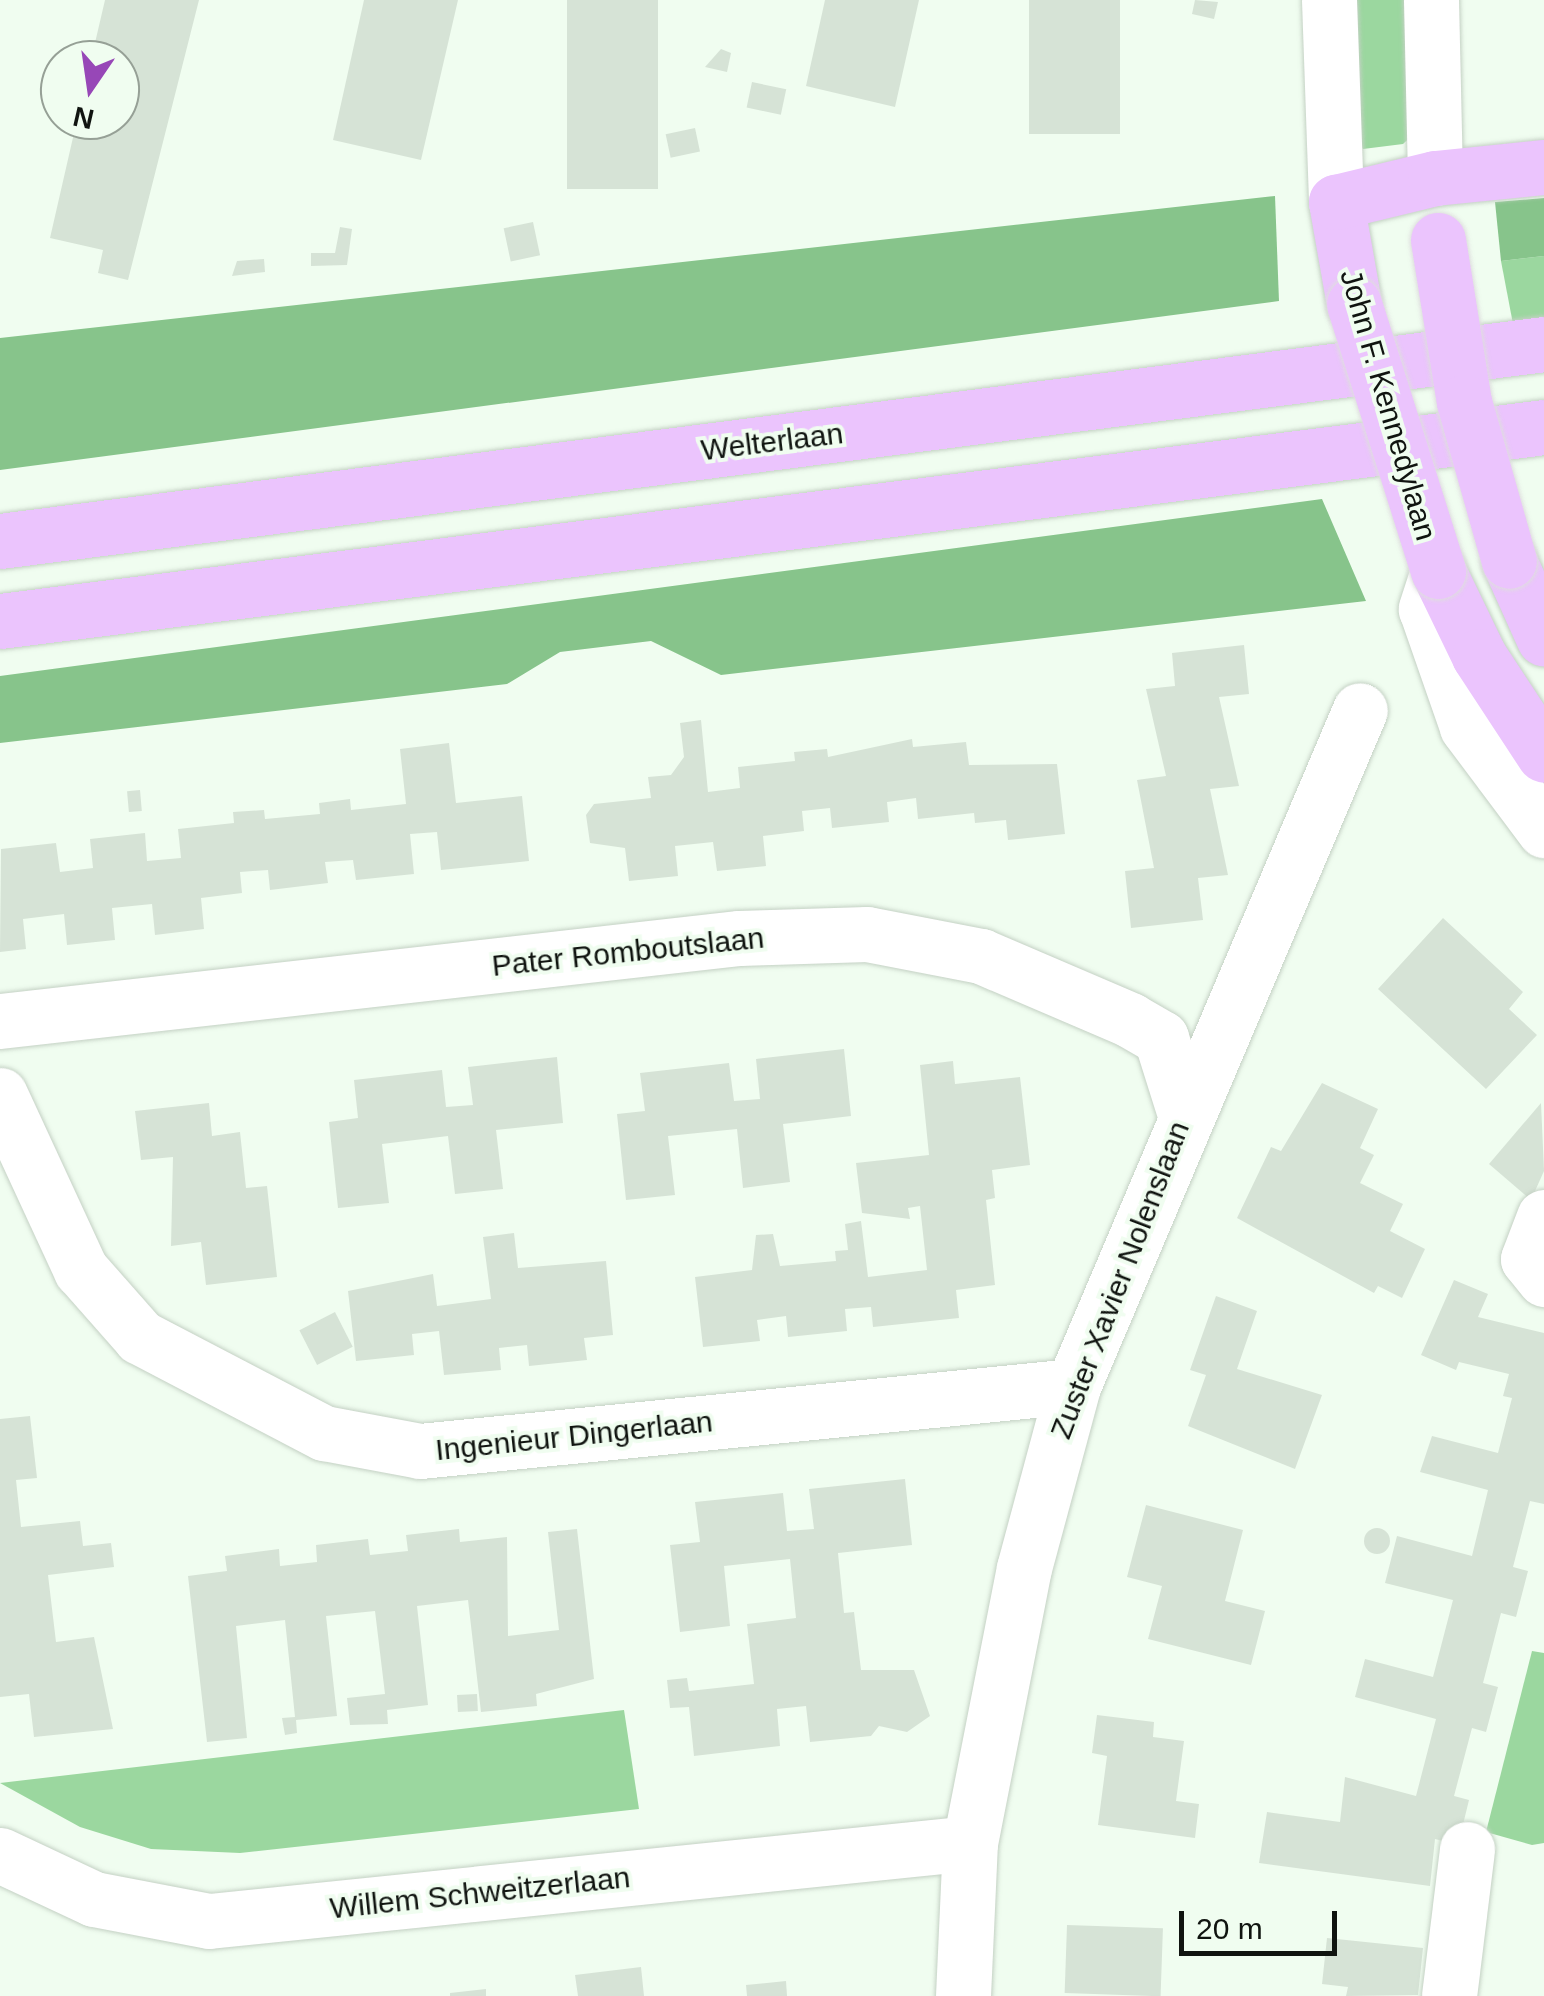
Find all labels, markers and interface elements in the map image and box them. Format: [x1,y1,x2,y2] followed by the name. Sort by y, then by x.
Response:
[40,40,140,140] north arrow
[70,100,97,135] text: N
[1332,265,1444,545] street label: John F. Kennedylaan
[699,415,845,469] street label: Welterlaan
[490,920,766,984] street label: Pater Romboutslaan
[1043,1116,1197,1444] street label: Zuster Xavier Nolenslaan
[434,1404,714,1468] street label: Ingenieur Dingerlaan
[328,1859,632,1927] street label: Willem Schweitzerlaan
[1184,1891,1342,1953] scale bar
[1196,1912,1263,1945] text: 20 m

